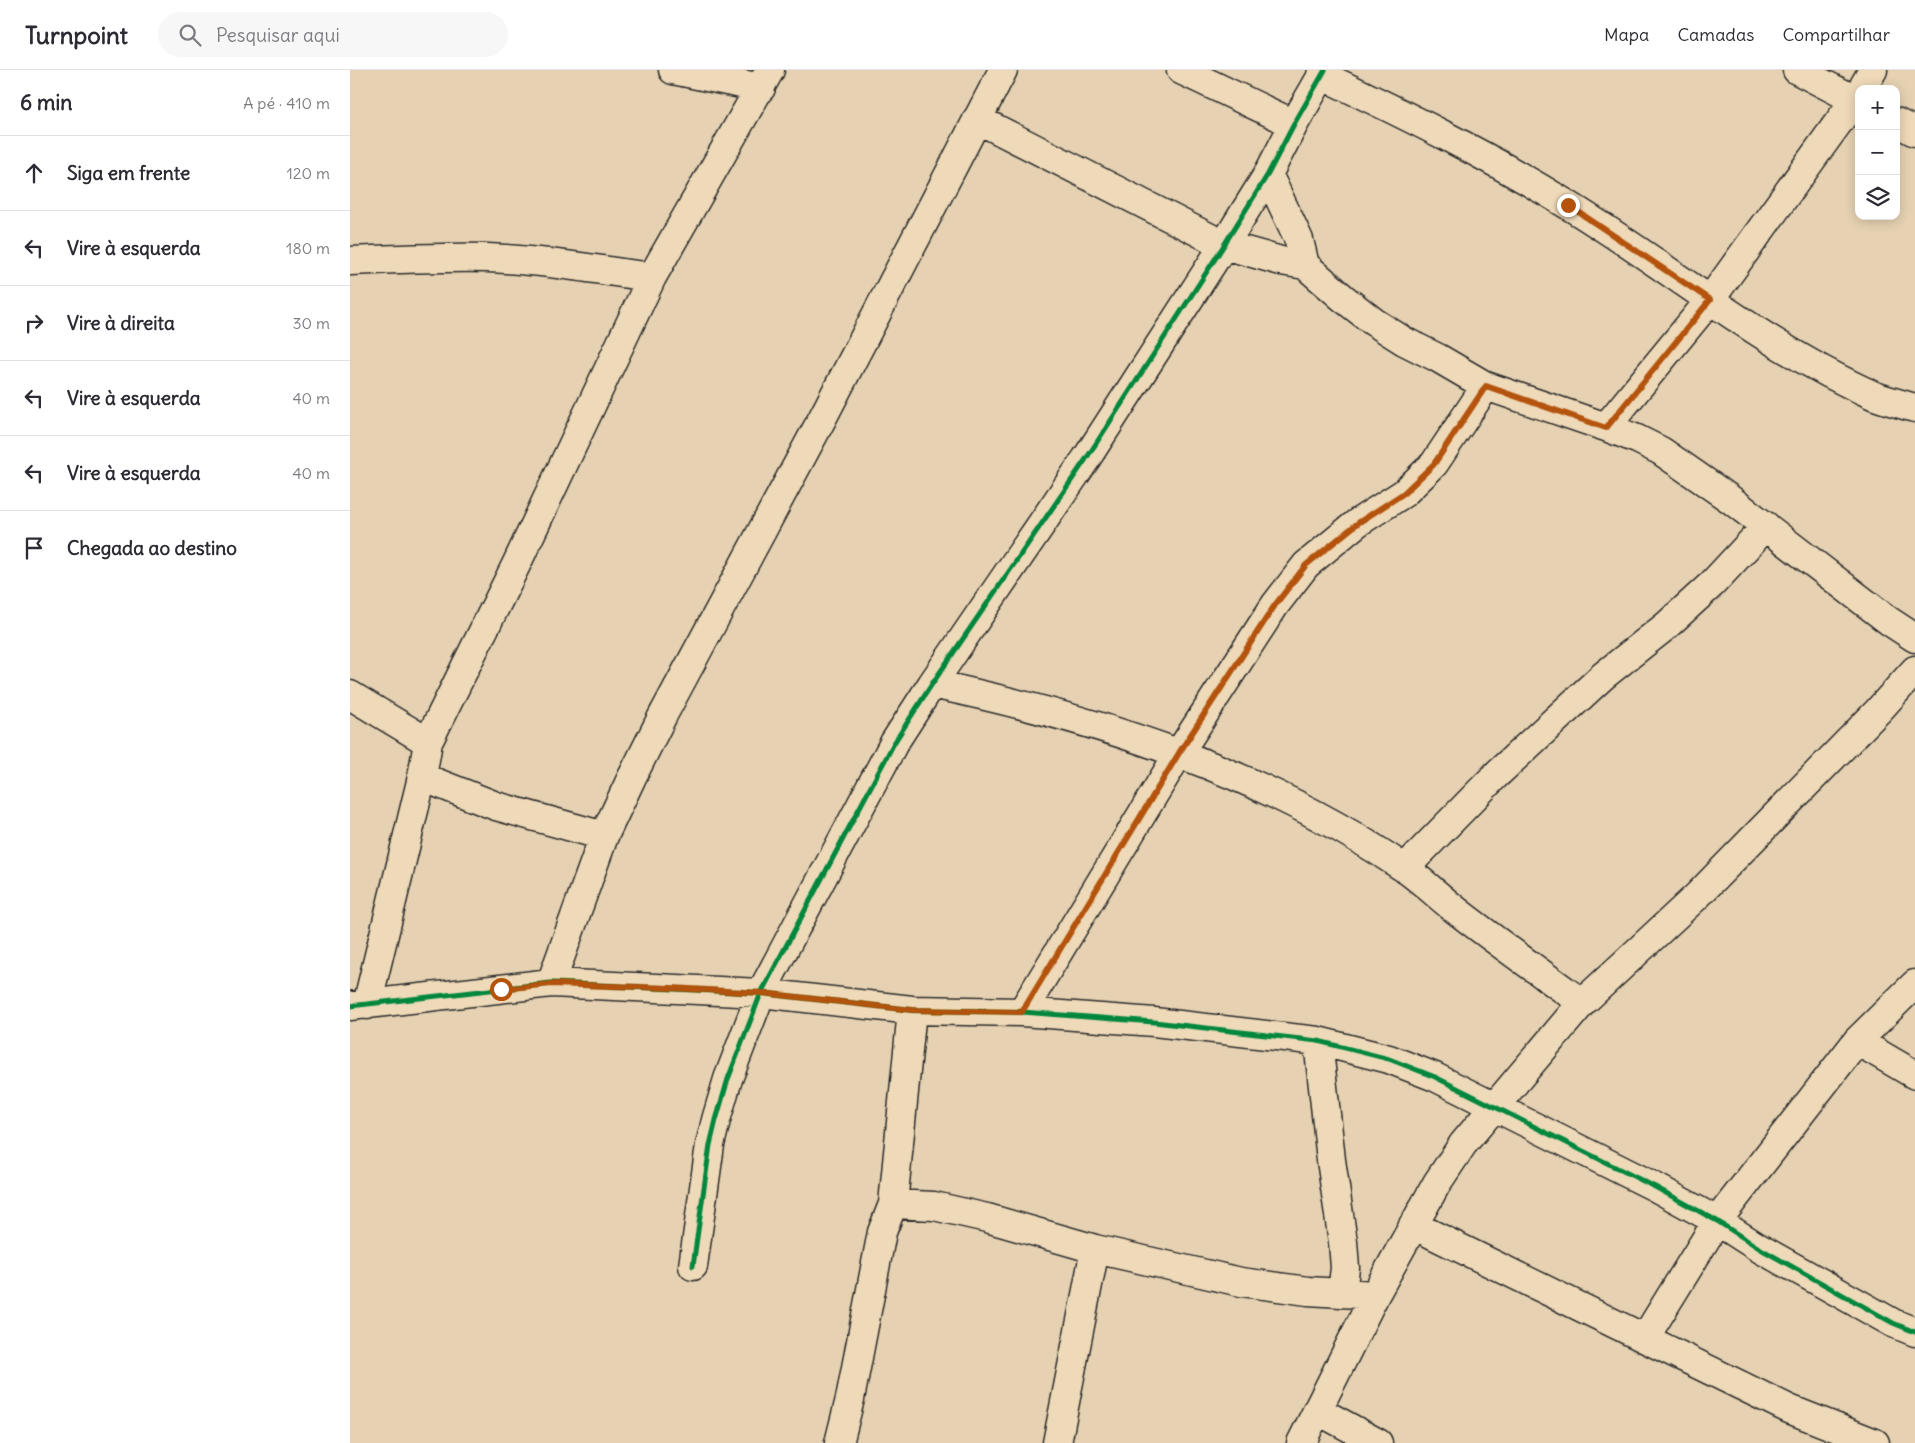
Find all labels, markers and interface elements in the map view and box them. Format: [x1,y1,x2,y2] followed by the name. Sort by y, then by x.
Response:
[158,12,508,57] search box
[25,20,128,50] text: Turnpoint
[176,21,204,49] icon: search
[216,23,340,47] text: Pesquisar aqui
[1604,23,1649,46] text: Mapa
[1677,23,1754,46] text: Camadas
[1782,23,1890,46] text: Compartilhar
[1855,85,1900,220] map controls
[1855,85,1900,130] button: +
[20,89,72,116] text: 6 min
[243,93,330,113] text: A pé · 410 m
[1855,130,1900,175] button: −
[20,159,48,187] icon: ahead
[67,161,190,185] text: Siga em frente
[287,163,330,183] text: 120 m
[1855,175,1900,220] button: layers
[1557,194,1580,217] route end
[20,234,48,262] icon: left
[67,236,201,260] text: Vire à esquerda
[286,238,330,258] text: 180 m
[20,309,48,337] icon: right
[67,311,175,335] text: Vire à direita
[293,313,330,333] text: 30 m
[20,384,48,412] icon: left
[67,386,201,410] text: Vire à esquerda
[292,388,330,408] text: 40 m
[20,459,48,487] icon: left
[67,461,201,485] text: Vire à esquerda
[292,463,330,483] text: 40 m
[20,534,48,562] icon: arrive
[67,536,237,560] text: Chegada ao destino
[490,978,513,1001] route start

